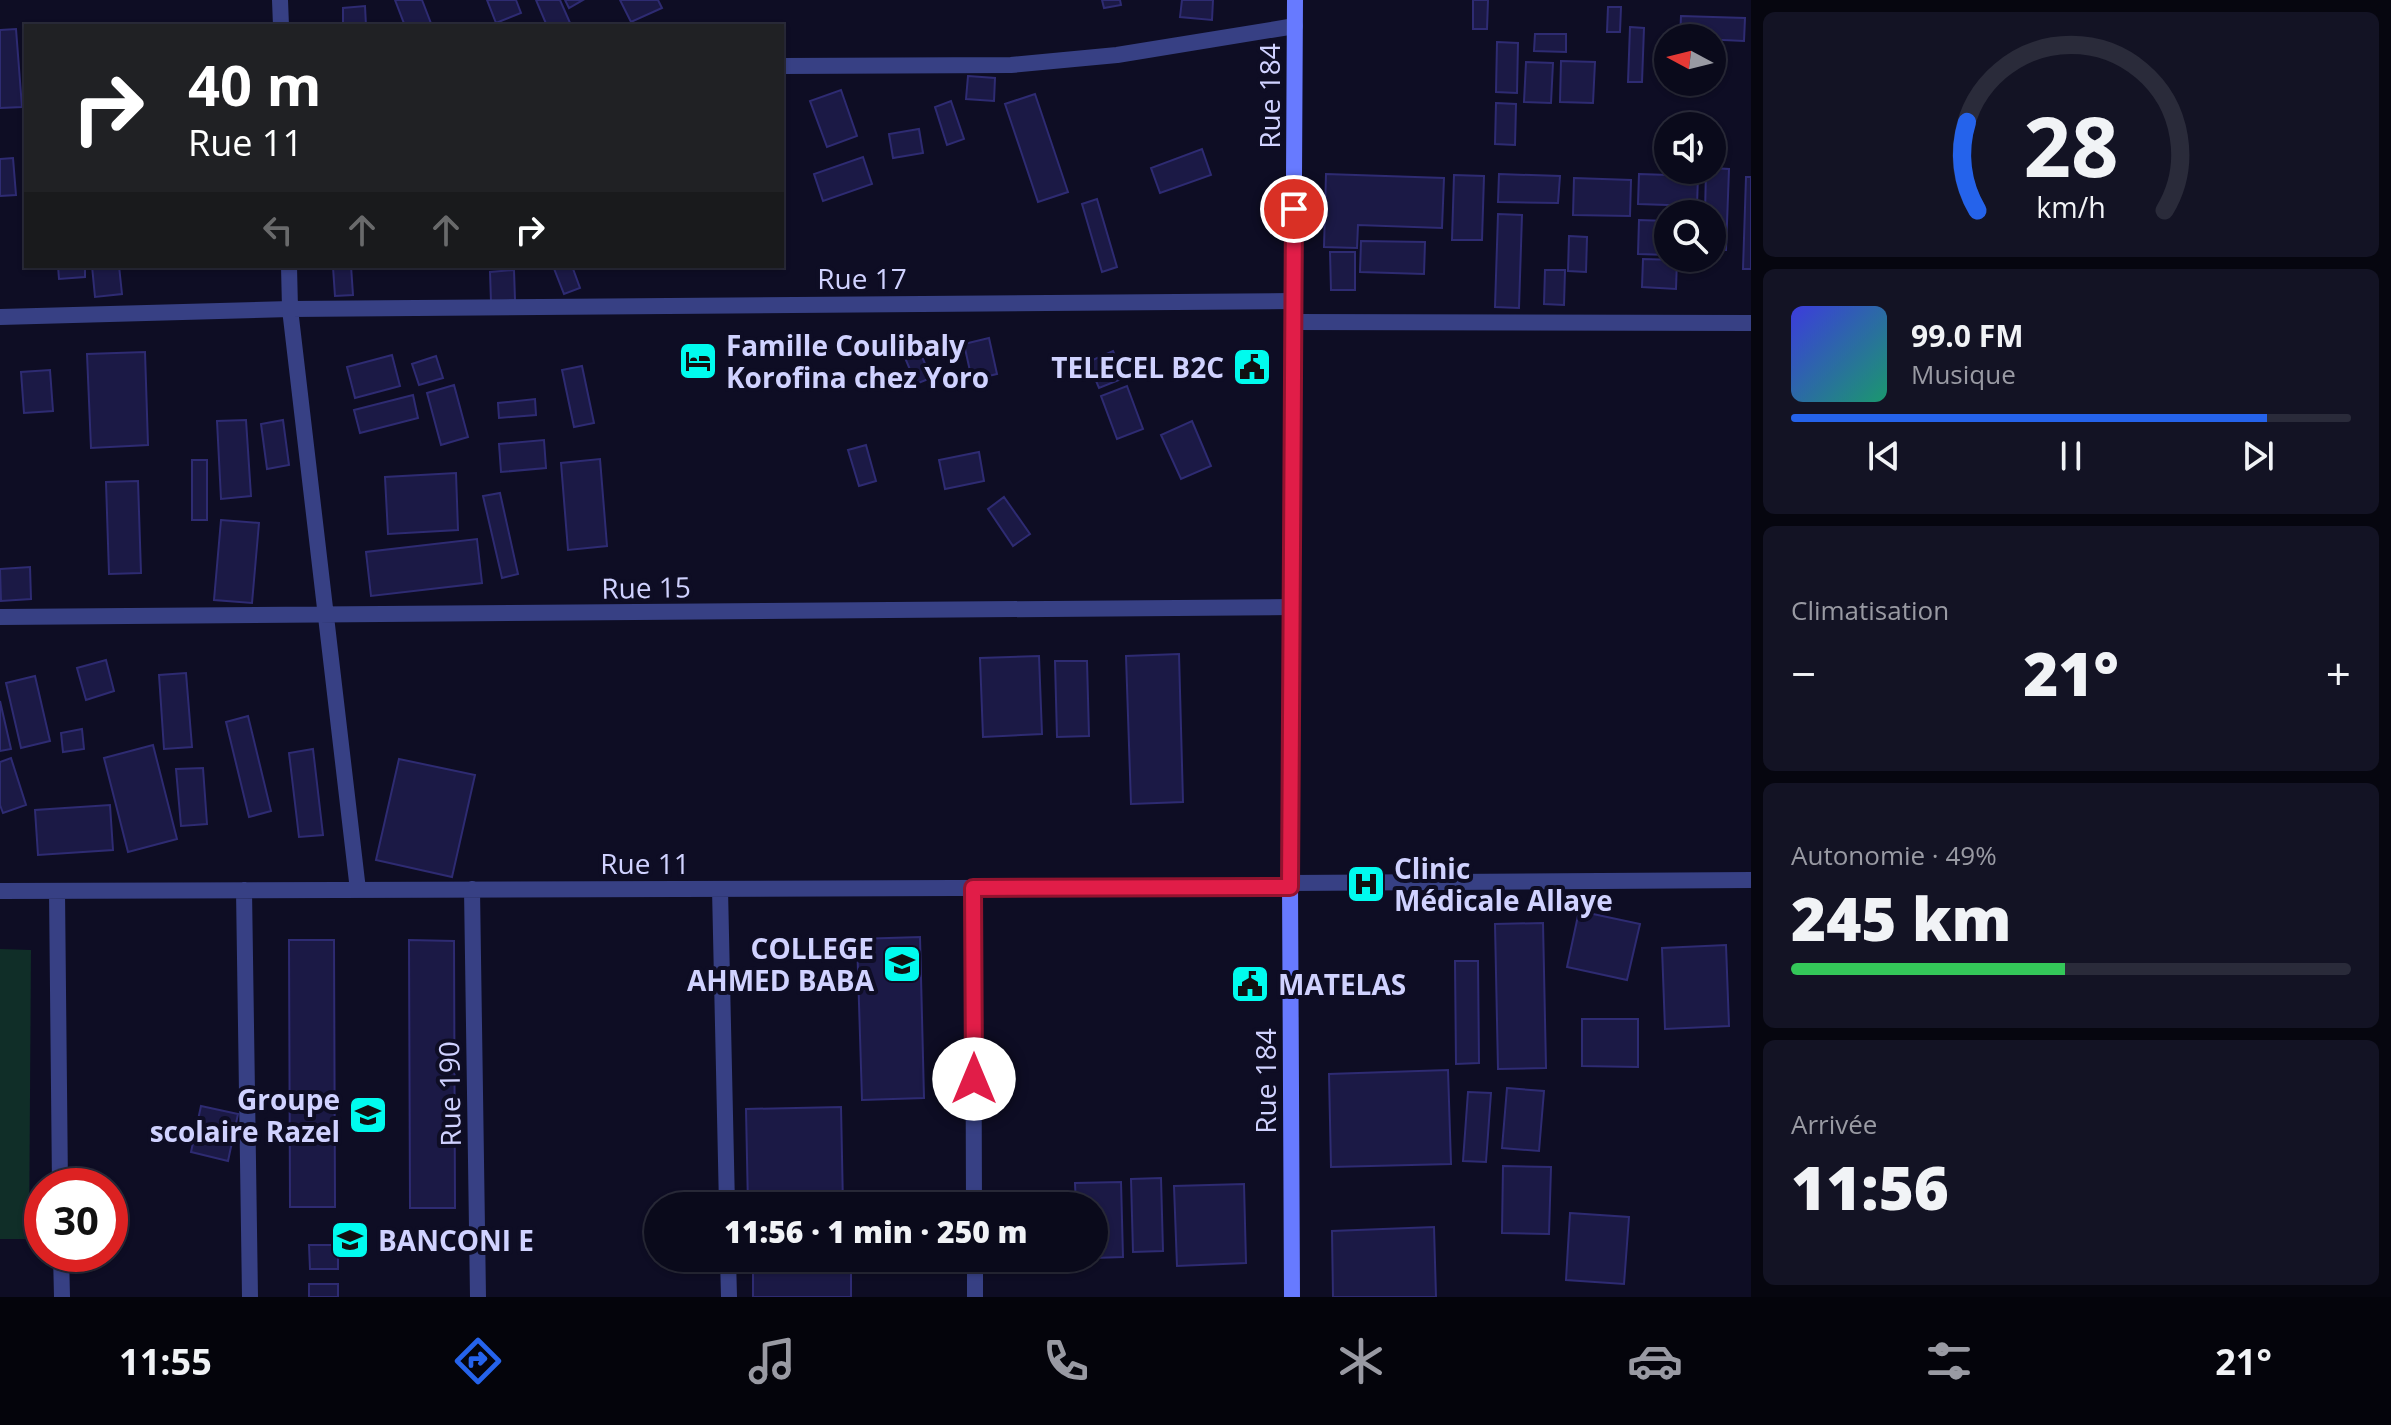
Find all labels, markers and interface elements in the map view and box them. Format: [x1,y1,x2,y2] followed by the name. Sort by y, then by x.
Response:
[1654,24,1726,96] north arrow
[1654,24,1726,272] map controls
[1250,43,1288,149] street label: Rue 184
[188,46,322,122] text: 40 m
[56,56,160,160] icon: right
[2023,87,2119,200] text: 28
[1654,112,1726,184] button: sound
[188,118,303,167] text: Rue 11
[1260,175,1328,243] pin
[1272,187,1316,231] icon: arrive
[2036,187,2106,226] text: km/h
[1654,200,1726,272] button: search
[256,208,300,252] icon: left
[340,208,384,252] icon: ahead
[424,208,468,252] icon: ahead
[508,208,552,252] icon: right
[817,259,907,297] street label: Rue 17
[1911,315,2024,356] text: 99.0 FM
[726,326,989,396] place label: Famille Coulibaly Korofina chez Yoro
[677,340,719,382] hotel icon: Famille Coulibaly Korofina chez Yoro
[1231,346,1273,388] public building icon: TELECEL B2C
[1051,348,1224,386] place label: TELECEL B2C
[1911,356,2016,392] text: Musique
[1862,434,1906,478] icon: previous
[2049,434,2093,478] icon: pause
[2236,434,2280,478] icon: next
[601,567,691,607] street label: Rue 15
[1791,592,1949,628] text: Climatisation
[2023,632,2119,714] text: 21°
[1791,643,1816,703] text: −
[2326,643,2351,703] text: +
[1791,837,1997,873] text: Autonomie · 49%
[600,844,690,882] street label: Rue 11
[1394,849,1613,919] place label: Clinic Médicale Allaye
[1345,863,1387,905] hospital icon: Clinic Médicale Allaye
[1791,877,2012,959] text: 245 km
[687,929,875,999] place label: COLLEGE AHMED BABA
[881,943,923,985] school or university icon: COLLEGE AHMED BABA
[1229,963,1271,1005] public building icon: MATELAS
[1278,965,1406,1003] place label: MATELAS
[1246,1028,1284,1134] street label: Rue 184
[932,1037,1016,1121] position arrow
[429,1041,469,1147] street label: Rue 190
[150,1080,340,1150] place label: Groupe scolaire Razel
[347,1094,389,1136] school or university icon: Groupe scolaire Razel
[1791,1106,1877,1142] text: Arrivée
[1791,1146,1949,1228] text: 11:56
[24,1168,128,1272] speed limit sign: 30
[724,1211,1028,1252] text: 11:56 · 1 min · 250 m
[329,1219,371,1261] school or university icon: BANCONI E
[378,1221,534,1259] place label: BANCONI E
[450,1333,506,1389] icon: directions
[744,1333,800,1389] icon: music
[1038,1333,1094,1389] icon: phone
[1333,1333,1389,1389] icon: climate
[1627,1333,1683,1389] icon: car
[1921,1333,1977,1389] icon: filters
[119,1337,212,1386] text: 11:55
[2215,1337,2272,1386] text: 21°

